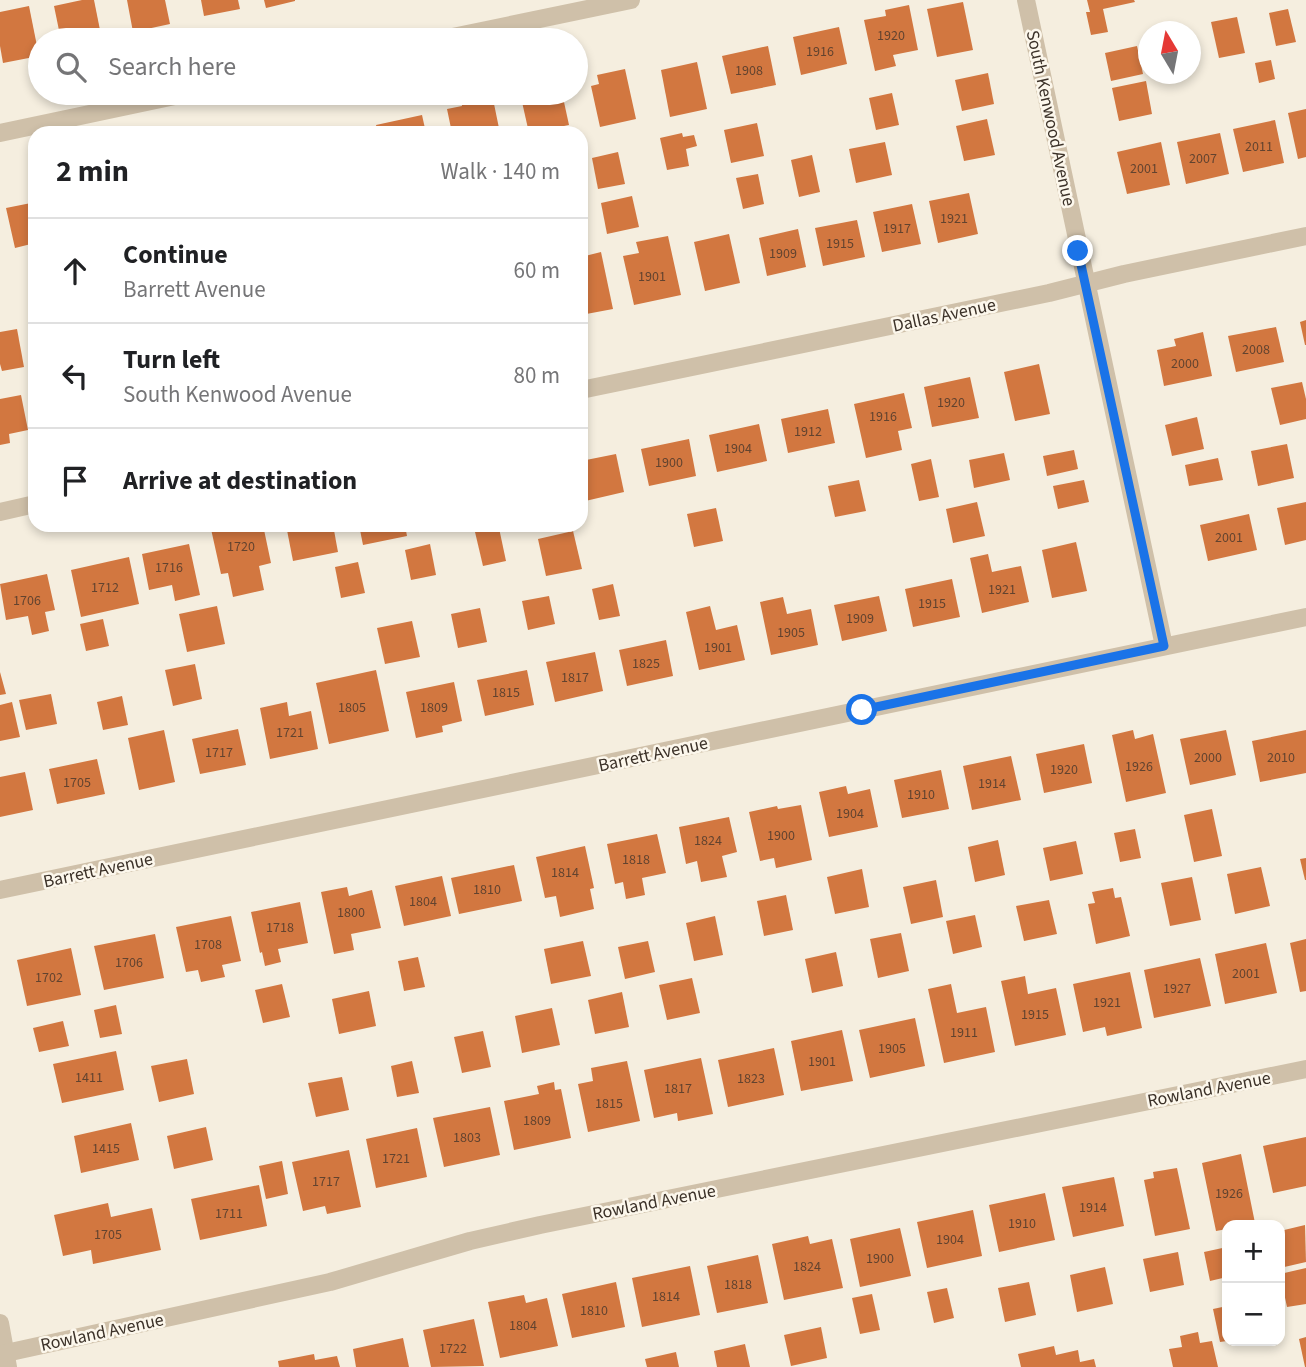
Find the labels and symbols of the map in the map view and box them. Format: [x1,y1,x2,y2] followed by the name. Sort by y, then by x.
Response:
[1138,21,1201,84] north arrow
[877,26,905,46] house number: 1920
[1020,28,1081,208] street label: South Kenwood Avenue
[806,42,834,62] house number: 1916
[735,61,763,81] house number: 1908
[1245,137,1273,157] house number: 2011
[1189,149,1217,169] house number: 2007
[1130,159,1158,179] house number: 2001
[940,209,968,229] house number: 1921
[883,219,911,239] house number: 1917
[826,234,854,254] house number: 1915
[1062,235,1093,266] route end
[769,244,797,264] house number: 1909
[638,267,666,287] house number: 1901
[890,292,998,339] street label: Dallas Avenue
[1242,340,1270,360] house number: 2008
[1171,354,1199,374] house number: 2000
[937,393,965,413] house number: 1920
[869,407,897,427] house number: 1916
[794,422,822,442] house number: 1912
[724,439,752,459] house number: 1904
[655,453,683,473] house number: 1900
[1215,528,1243,548] house number: 2001
[227,537,255,557] house number: 1720
[155,558,183,578] house number: 1716
[91,578,119,598] house number: 1712
[988,580,1016,600] house number: 1921
[13,591,41,611] house number: 1706
[918,594,946,614] house number: 1915
[846,609,874,629] house number: 1909
[777,623,805,643] house number: 1905
[704,638,732,658] house number: 1901
[632,654,660,674] house number: 1825
[561,668,589,688] house number: 1817
[492,683,520,703] house number: 1815
[846,694,877,725] route start
[338,698,366,718] house number: 1805
[420,698,448,718] house number: 1809
[276,723,304,743] house number: 1721
[596,731,710,778] street label: Barrett Avenue
[205,743,233,763] house number: 1717
[1194,748,1222,768] house number: 2000
[1267,748,1295,768] house number: 2010
[1125,757,1153,777] house number: 1926
[1050,760,1078,780] house number: 1920
[63,773,91,793] house number: 1705
[978,774,1006,794] house number: 1914
[907,785,935,805] house number: 1910
[836,804,864,824] house number: 1904
[767,826,795,846] house number: 1900
[694,831,722,851] house number: 1824
[41,847,155,894] street label: Barrett Avenue
[622,850,650,870] house number: 1818
[551,863,579,883] house number: 1814
[473,880,501,900] house number: 1810
[409,892,437,912] house number: 1804
[337,903,365,923] house number: 1800
[266,918,294,938] house number: 1718
[194,935,222,955] house number: 1708
[115,953,143,973] house number: 1706
[1232,964,1260,984] house number: 2001
[35,968,63,988] house number: 1702
[1163,979,1191,999] house number: 1927
[1093,993,1121,1013] house number: 1921
[1021,1005,1049,1025] house number: 1915
[950,1023,978,1043] house number: 1911
[878,1039,906,1059] house number: 1905
[808,1052,836,1072] house number: 1901
[1145,1065,1273,1114] street label: Rowland Avenue
[75,1068,103,1088] house number: 1411
[737,1069,765,1089] house number: 1823
[664,1079,692,1099] house number: 1817
[595,1094,623,1114] house number: 1815
[523,1111,551,1131] house number: 1809
[453,1128,481,1148] house number: 1803
[92,1139,120,1159] house number: 1415
[382,1149,410,1169] house number: 1721
[312,1172,340,1192] house number: 1717
[590,1178,718,1227] street label: Rowland Avenue
[1215,1184,1243,1204] house number: 1926
[1079,1198,1107,1218] house number: 1914
[215,1204,243,1224] house number: 1711
[1008,1214,1036,1234] house number: 1910
[94,1225,122,1245] house number: 1705
[936,1230,964,1250] house number: 1904
[866,1249,894,1269] house number: 1900
[793,1257,821,1277] house number: 1824
[724,1275,752,1295] house number: 1818
[652,1287,680,1307] house number: 1814
[580,1301,608,1321] house number: 1810
[38,1307,166,1358] street label: Rowland Avenue
[509,1316,537,1336] house number: 1804
[439,1339,467,1359] house number: 1722

